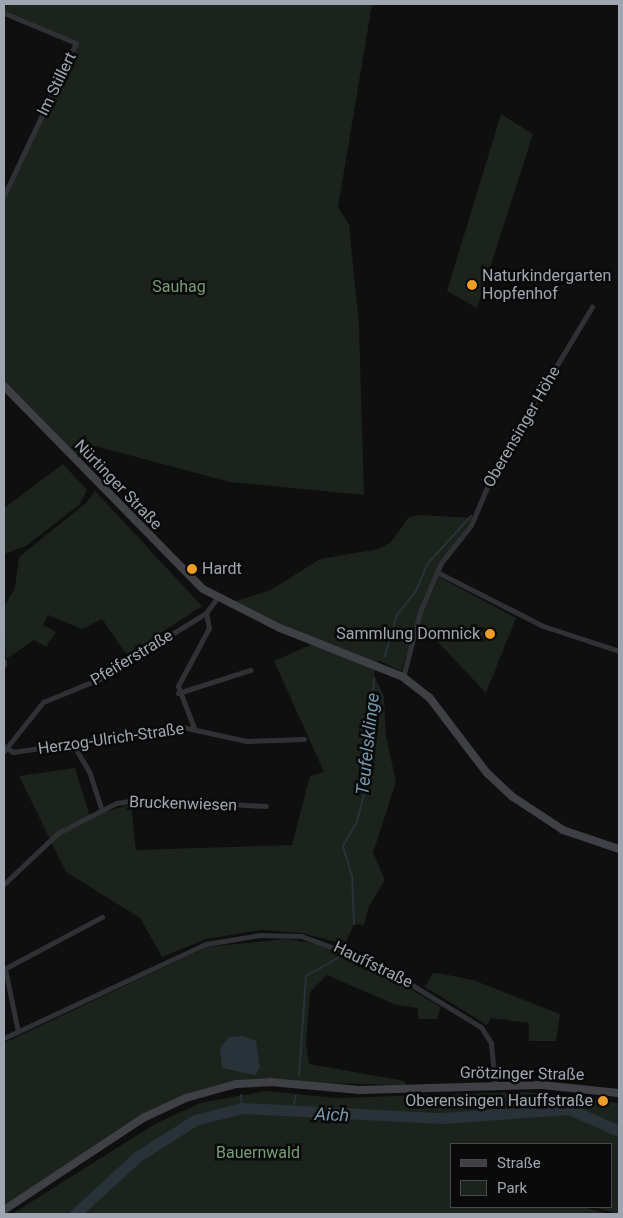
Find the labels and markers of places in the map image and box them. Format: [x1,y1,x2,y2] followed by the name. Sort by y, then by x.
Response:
[482,266,611,304] place label: Naturkindergarten Hopfenhof
[466,279,478,291] marker: Naturkindergarten Hopfenhof
[202,559,242,579] place label: Hardt
[186,563,198,575] marker: Hardt
[336,624,480,644] place label: Sammlung Domnick
[484,628,496,640] marker: Sammlung Domnick
[405,1091,593,1111] place label: Oberensingen Hauffstraße
[597,1095,609,1107] marker: Oberensingen Hauffstraße

